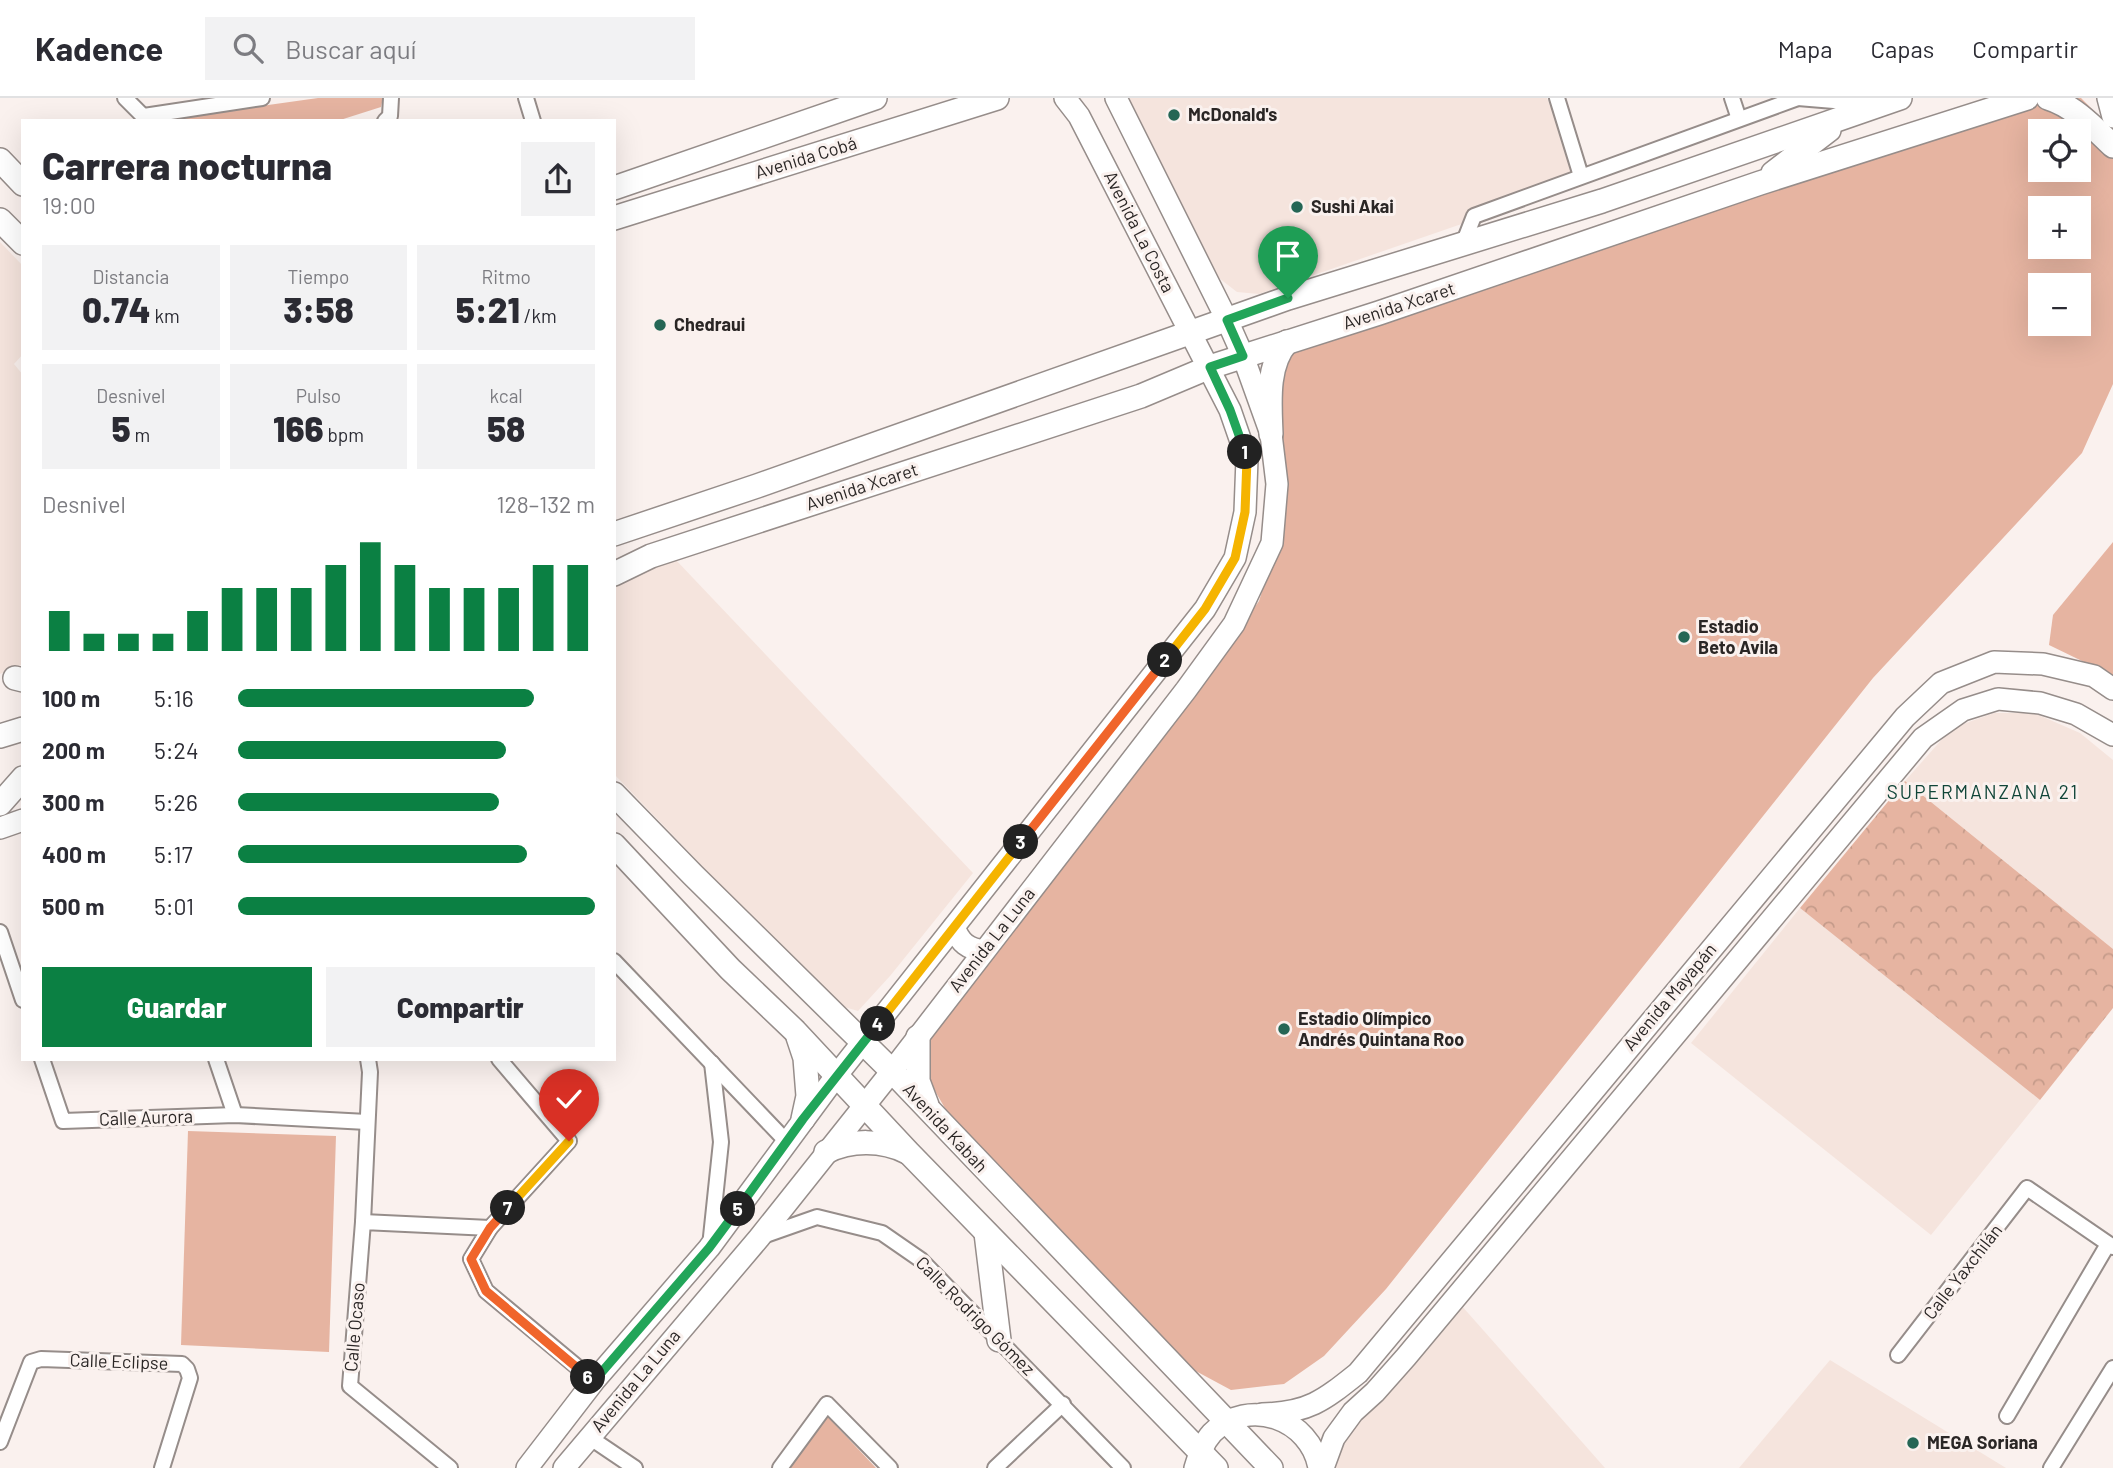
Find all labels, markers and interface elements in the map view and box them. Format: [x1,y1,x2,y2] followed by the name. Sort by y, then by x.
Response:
[205,17,695,80] search box
[35,28,163,68] text: Kadence
[229,29,267,67] icon: search
[285,33,416,64] text: Buscar aquí
[1778,34,1833,63] text: Mapa
[1871,34,1934,63] text: Capas
[1972,34,2078,63] text: Compartir
[1188,103,1277,125] place label: McDonald's
[1166,107,1182,123] marker: McDonald's
[2028,119,2091,336] map controls
[2028,119,2091,182] button: locate
[752,131,859,183] street label: Avenida Cobá
[42,142,332,188] text: Carrera nocturna
[521,142,595,216] button: share
[1100,167,1180,296] street label: Avenida La Costa
[42,191,96,219] text: 19:00
[1311,195,1394,217] place label: Sushi Akai
[2028,196,2091,259] button: +
[1289,199,1305,215] marker: Sushi Akai
[1258,226,1318,298] pin
[1269,237,1307,275] icon: arrive
[92,265,169,288] text: Distancia
[288,265,349,288] text: Tiempo
[482,265,531,288] text: Ritmo
[2028,273,2091,336] button: −
[1340,277,1457,334] street label: Avenida Xcaret
[82,288,151,330] text: 0.74
[283,288,354,330] text: 3:58
[456,288,520,330] text: 5:21
[151,304,180,327] text: km
[520,304,557,327] text: /km
[674,313,745,335] place label: Chedraui
[652,317,668,333] marker: Chedraui
[96,384,165,407] text: Desnivel
[296,384,341,407] text: Pulso
[490,384,523,407] text: kcal
[111,407,131,449] text: 5
[273,407,324,449] text: 166
[487,407,525,449] text: 58
[131,423,150,446] text: m
[324,423,364,446] text: bpm
[1228,434,1262,470] pin: 1
[1241,440,1248,463] text: 1
[803,458,920,515] street label: Avenida Xcaret
[42,490,126,518] text: Desnivel
[496,490,595,518] text: 128–132 m
[1698,615,1778,658] place label: Estadio Beto Avila
[1676,629,1692,645] marker: Estadio Beto Avila
[1148,642,1182,678] pin: 2
[1159,648,1170,671] text: 2
[42,684,100,712] text: 100 m
[154,684,194,712] text: 5:16
[42,736,105,764] text: 200 m
[154,736,199,764] text: 5:24
[1887,780,2079,803] district label: SUPERMANZANA 21
[42,788,104,816] text: 300 m
[154,788,198,816] text: 5:26
[1004,824,1038,860] pin: 3
[1015,830,1026,853] text: 3
[42,840,106,868] text: 400 m
[154,840,193,868] text: 5:17
[943,883,1039,996] street label: Avenida La Luna
[42,892,104,920] text: 500 m
[154,892,194,920] text: 5:01
[1618,938,1720,1054] street label: Avenida Mayapán
[42,967,312,1047] button: Guardar
[326,967,595,1047] button: Compartir
[860,1006,896,1042] pin: 4
[1298,1007,1464,1050] place label: Estadio Olímpico Andrés Quintana Roo
[872,1012,883,1035] text: 4
[1276,1021,1292,1037] marker: Estadio Olímpico Andrés Quintana Roo
[539,1069,599,1141] pin
[899,1078,993,1177] street label: Avenida Kabah
[550,1080,588,1118] icon: check
[99,1104,193,1130] street label: Calle Aurora
[490,1190,526,1226] pin: 7
[720,1192,756,1226] pin: 5
[503,1196,512,1219] text: 7
[732,1197,743,1220] text: 5
[1918,1219,2006,1323] street label: Calle Yaxchilán
[912,1251,1040,1379] street label: Calle Rodrigo Gómez
[339,1281,369,1373] street label: Calle Ocaso
[586,1325,684,1436] street label: Avenida La Luna
[69,1348,169,1374] street label: Calle Eclipse
[570,1360,606,1394] pin: 6
[582,1365,593,1388] text: 6
[1927,1431,2038,1453] place label: MEGA Soriana
[1905,1435,1921,1451] marker: MEGA Soriana

